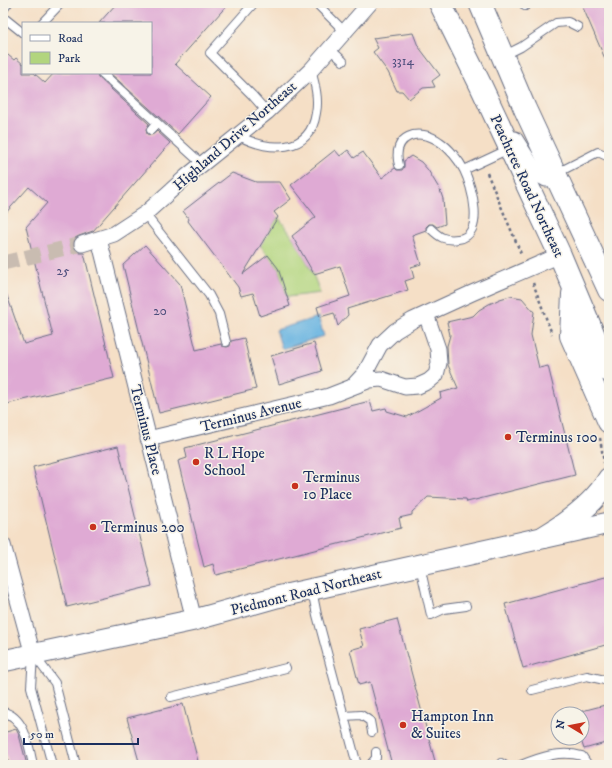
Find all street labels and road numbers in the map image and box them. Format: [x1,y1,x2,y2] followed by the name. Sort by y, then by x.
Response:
[169,77,301,195] street label: Highland Drive Northeast
[486,112,569,261] street label: Peachtree Road Northeast
[126,383,166,477] street label: Terminus Place
[199,393,303,437] street label: Terminus Avenue
[229,564,384,620] street label: Piedmont Road Northeast

